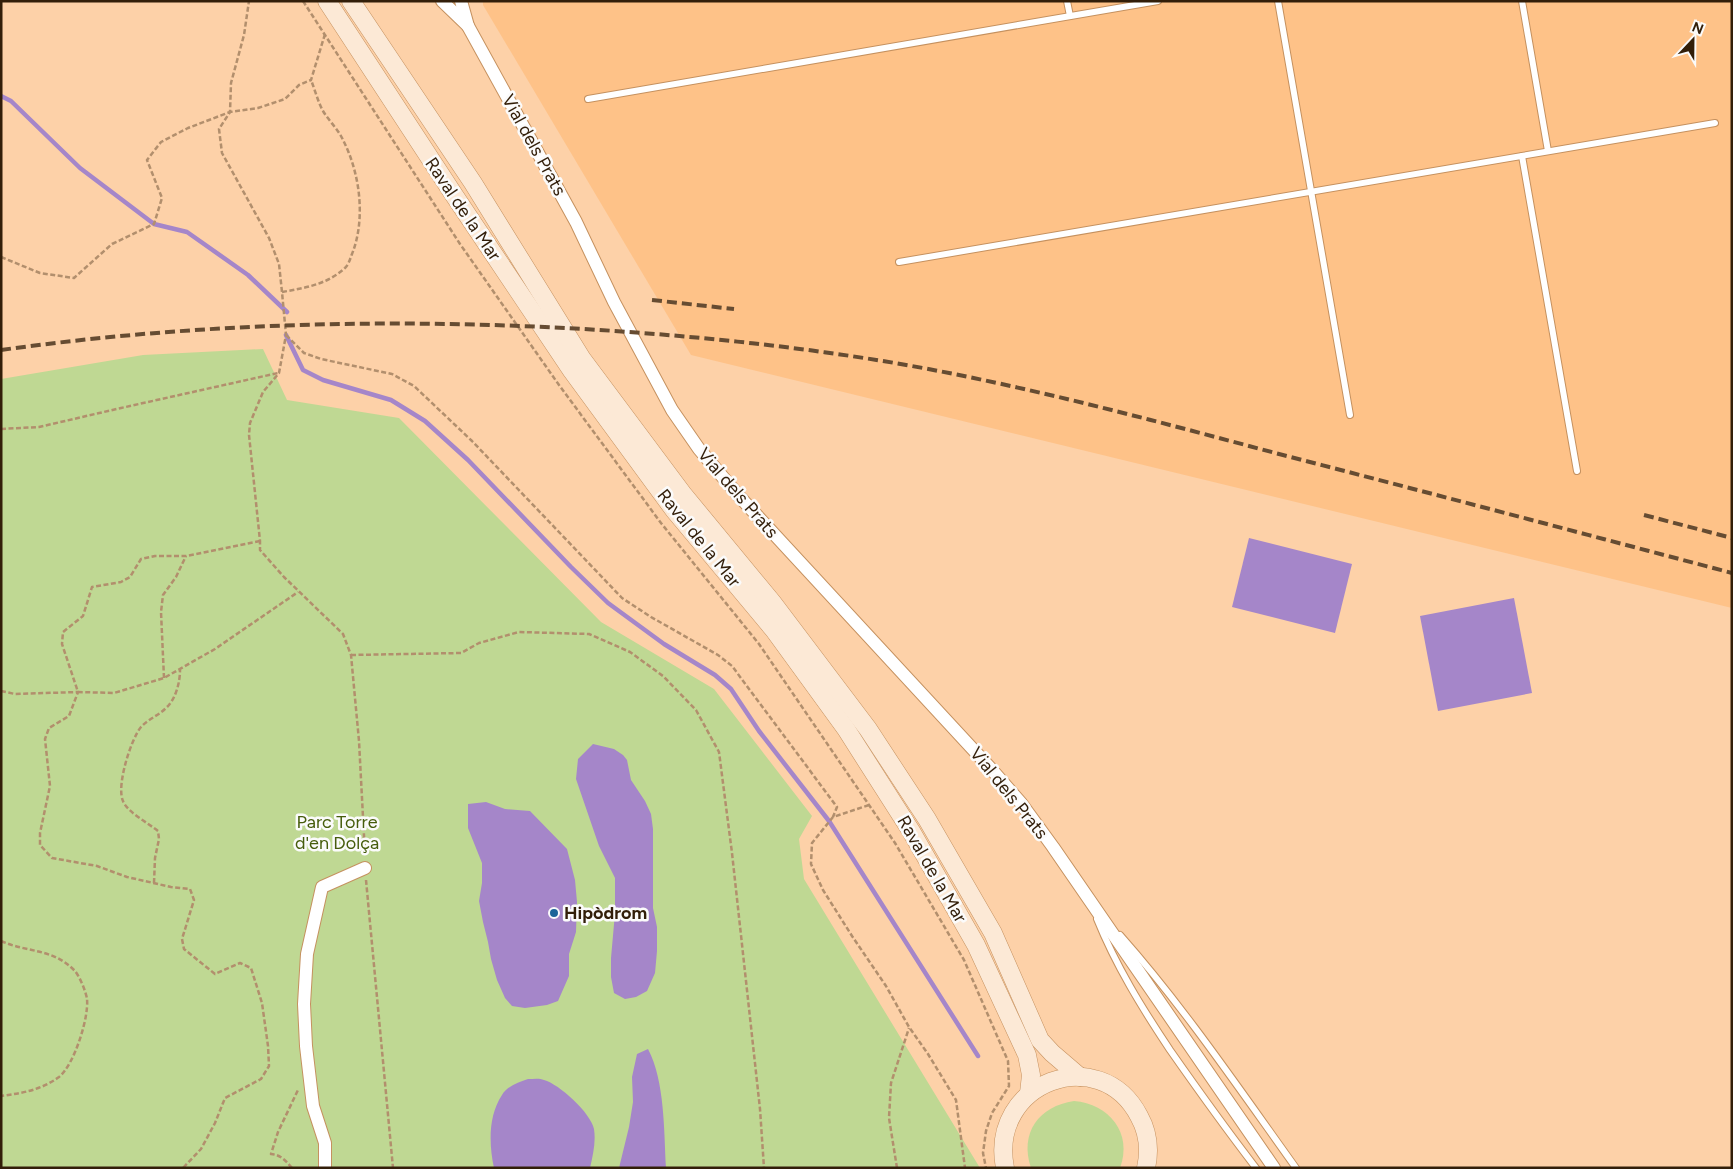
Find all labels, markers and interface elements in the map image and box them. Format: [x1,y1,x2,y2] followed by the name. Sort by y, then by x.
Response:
[1668,15,1718,65] north arrow
[1689,19,1706,38] text: N
[497,91,571,199] street label: Vial dels Prats
[420,153,506,265] street label: Raval de la Mar
[693,443,783,543] street label: Vial dels Prats
[653,484,745,592] street label: Raval de la Mar
[965,742,1053,844] street label: Vial dels Prats
[295,811,379,854] park label: Parc Torre d'en Dolça
[892,812,972,926] street label: Raval de la Mar
[564,902,647,924] place label: Hipòdrom
[548,907,560,919] marker: Hipòdrom

